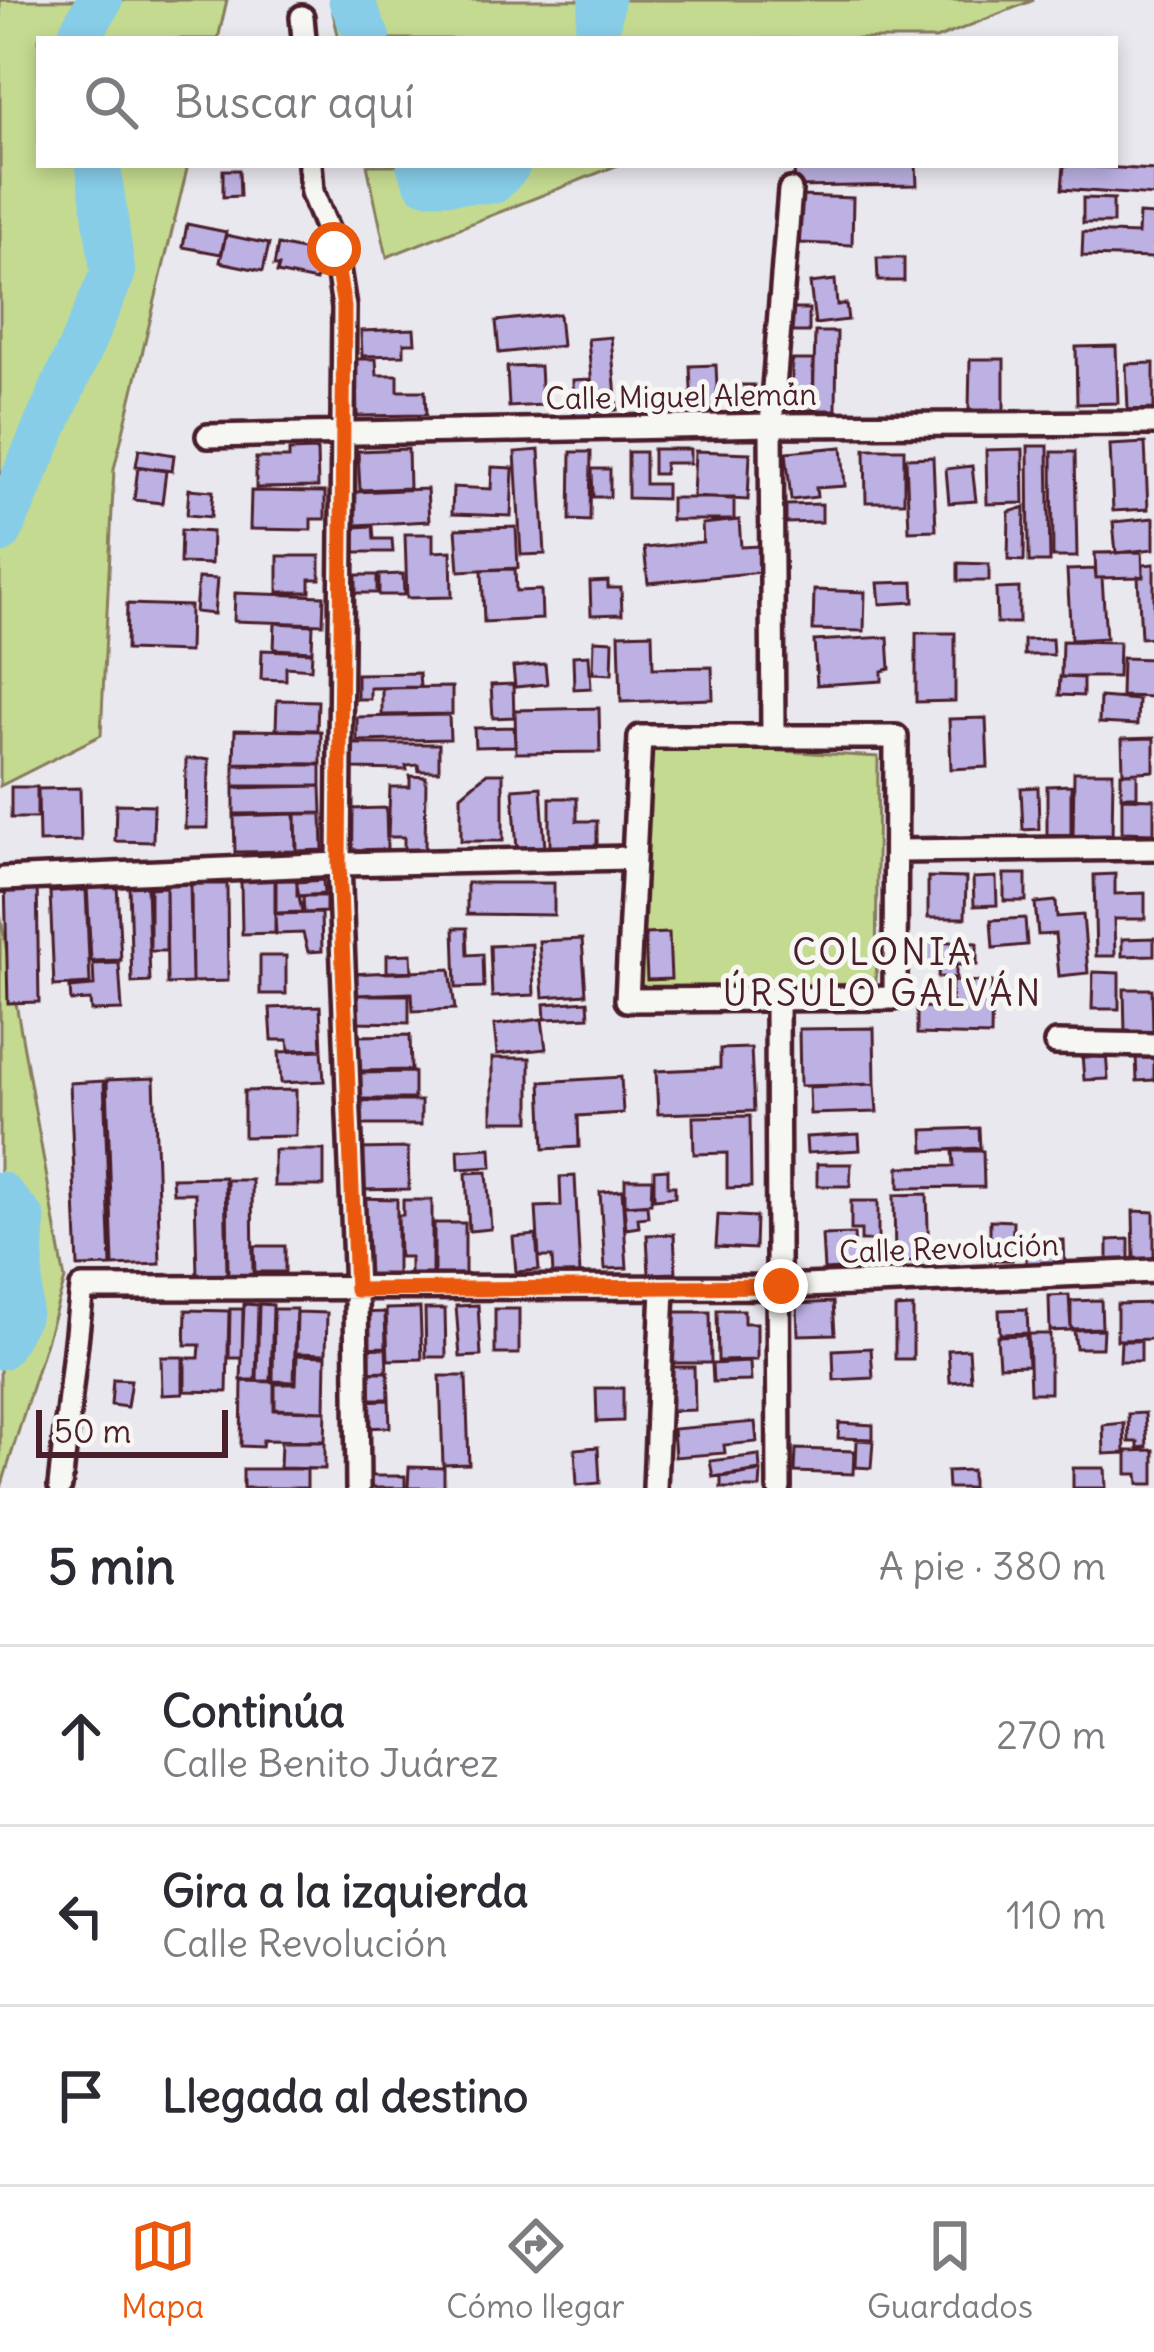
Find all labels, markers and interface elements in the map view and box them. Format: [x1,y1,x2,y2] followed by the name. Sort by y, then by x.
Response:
[36,36,1118,168] search box
[78,69,144,135] icon: search
[174,74,414,130] text: Buscar aquí
[307,222,361,276] route start
[545,375,817,417] street label: Calle Miguel Alemán
[723,930,1044,1016] district label: COLONIA ÚRSULO GALVÁN
[839,1225,1059,1271] street label: Calle Revolución
[754,1259,808,1313] route end
[36,1404,228,1457] scale bar
[54,1410,131,1452] text: 50 m
[48,1534,175,1598] text: 5 min
[879,1542,1106,1591] text: A pie · 380 m
[162,1683,345,1739] text: Continúa
[48,1703,114,1769] icon: ahead
[996,1711,1106,1760] text: 270 m
[162,1739,499,1788] text: Calle Benito Juárez
[162,1863,529,1919] text: Gira a la izquierda
[48,1883,114,1949] icon: left
[1006,1891,1106,1940] text: 110 m
[162,1919,448,1968] text: Calle Revolución
[48,2063,114,2129] icon: arrive
[162,2068,528,2124] text: Llegada al destino
[121,2213,204,2327] tab: Mapa
[446,2213,625,2327] tab: Cómo llegar
[867,2213,1033,2327] tab: Guardados

